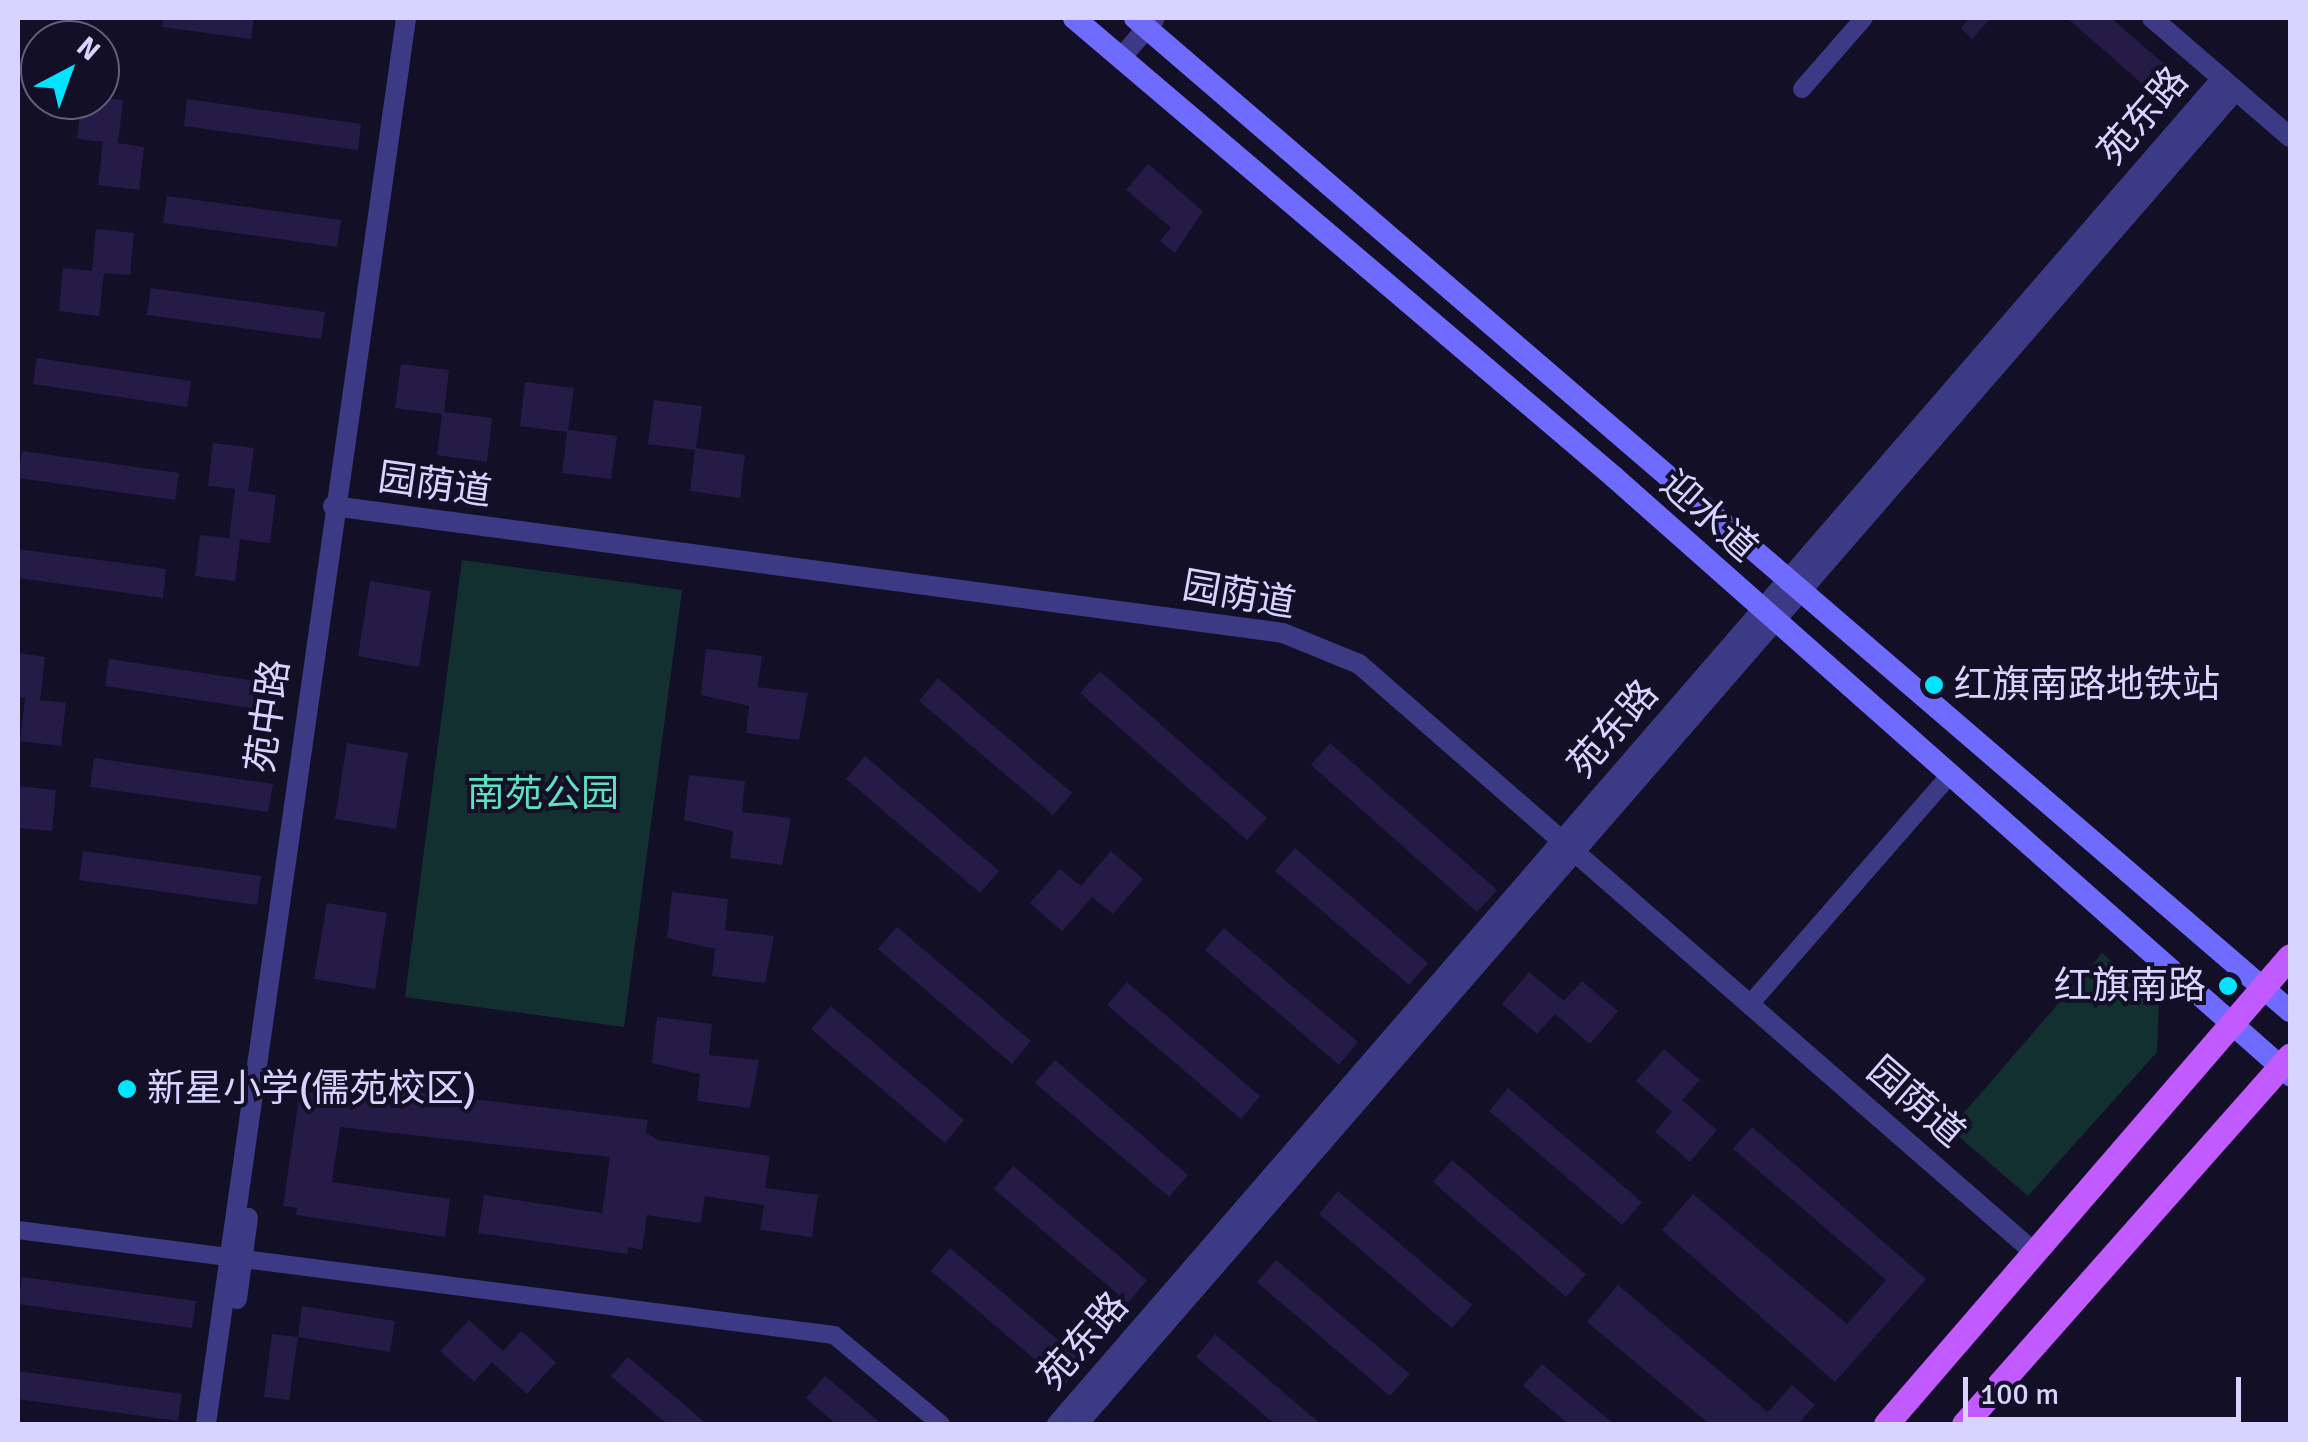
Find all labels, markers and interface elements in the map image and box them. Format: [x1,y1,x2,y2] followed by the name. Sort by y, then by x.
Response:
[20,20,120,120] north arrow
[70,30,107,68] text: N
[2088,58,2198,174] street label: 苑东路
[375,454,495,516] street label: 园荫道
[1651,461,1767,571] street label: 迎水道
[1179,563,1299,627] street label: 园荫道
[237,656,299,776] street label: 苑中路
[1954,662,2220,708] place label: 红旗南路地铁站
[1558,671,1668,787] street label: 苑东路
[1923,674,1945,696] marker: 红旗南路地铁站
[467,771,619,817] park label: 南苑公园
[2054,963,2206,1009] place label: 红旗南路
[2215,973,2241,999] marker: 红旗南路
[1858,1047,1974,1157] street label: 园荫道
[147,1066,476,1112] place label: 新星小学(儒苑校区)
[116,1078,138,1100] marker: 新星小学(儒苑校区)
[1028,1283,1138,1399] street label: 苑东路
[1968,1357,2246,1419] scale bar
[1980,1376,2059,1413] text: 100 m

